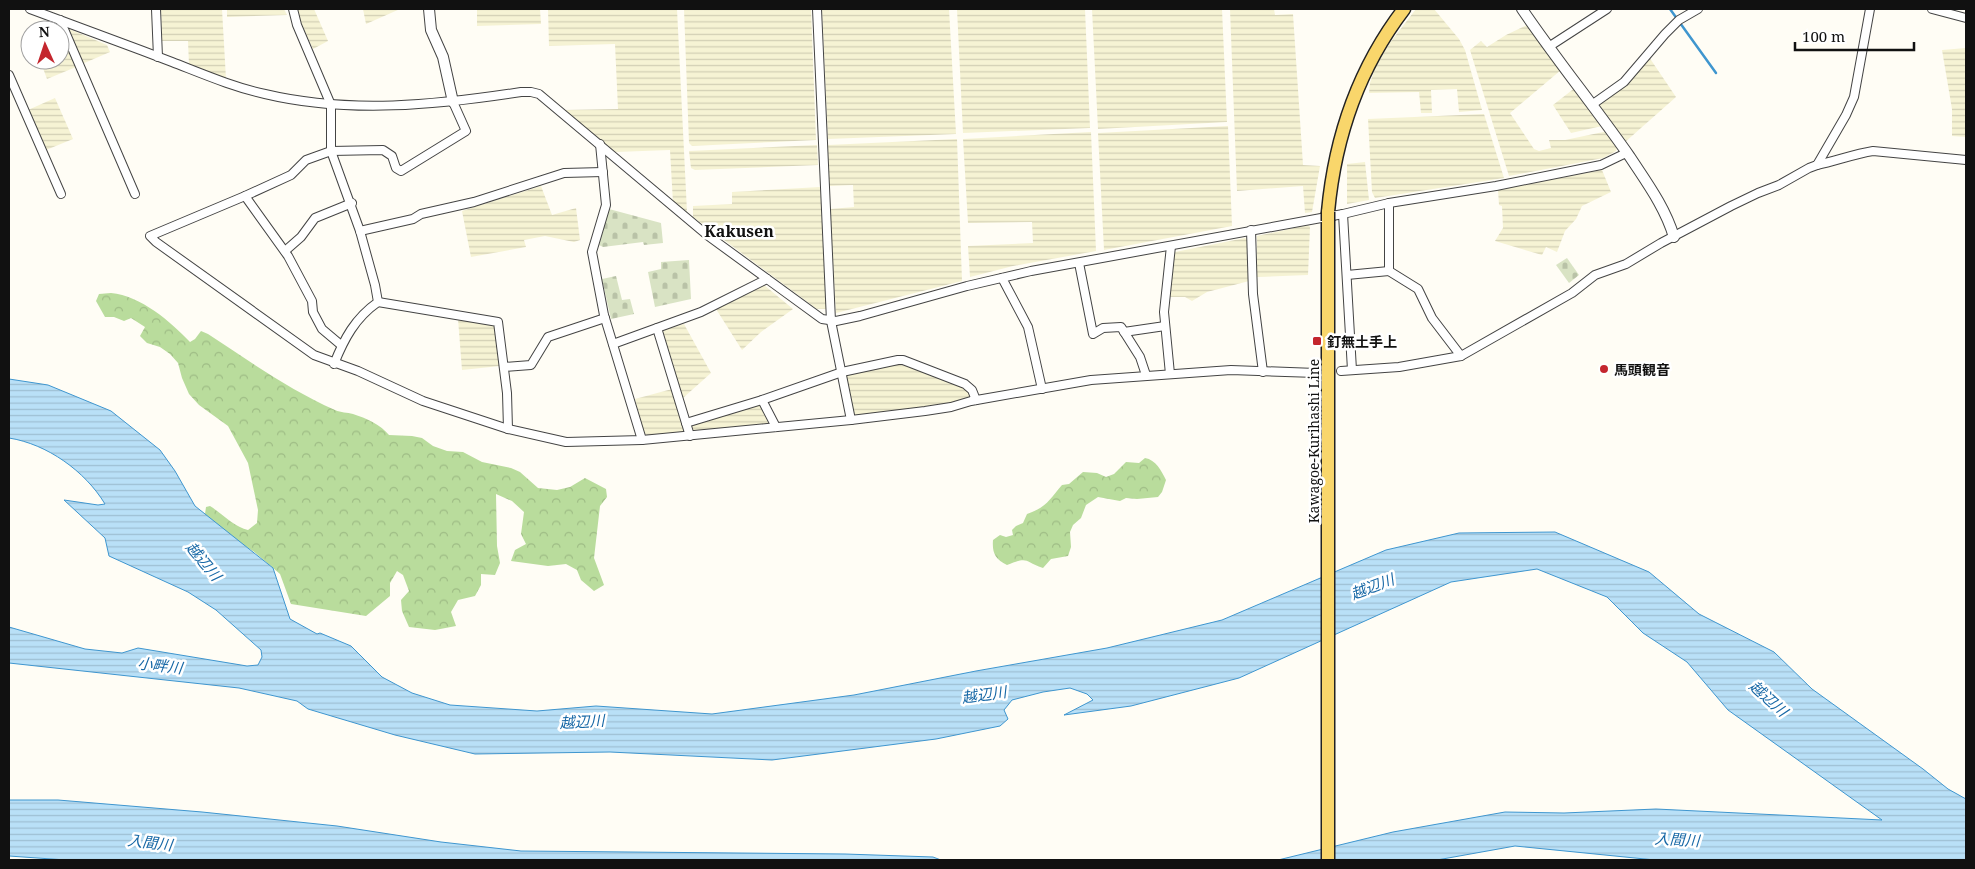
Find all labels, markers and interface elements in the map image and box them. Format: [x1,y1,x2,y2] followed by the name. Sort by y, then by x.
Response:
[20,20,70,70] north arrow
[1795,20,1914,52] scale bar
[38,22,50,41] text: N
[1802,26,1845,46] text: 100 m
[704,220,774,242] district label: Kakusen
[1327,332,1397,351] place label: 釘無土手上
[1311,335,1323,347] marker: 釘無土手上
[1304,359,1323,523] street label: Kawagoe-Kurihashi Line
[1614,360,1670,379] place label: 馬頭観音
[1598,363,1610,375] marker: 馬頭観音
[182,537,227,586] water label: 越辺川
[1347,568,1398,603] water label: 越辺川
[136,652,186,678] water label: 小畔川
[1746,676,1794,722] water label: 越辺川
[960,681,1010,707] water label: 越辺川
[559,710,607,732] water label: 越辺川
[1654,828,1702,850] water label: 入間川
[126,829,176,855] water label: 入間川

